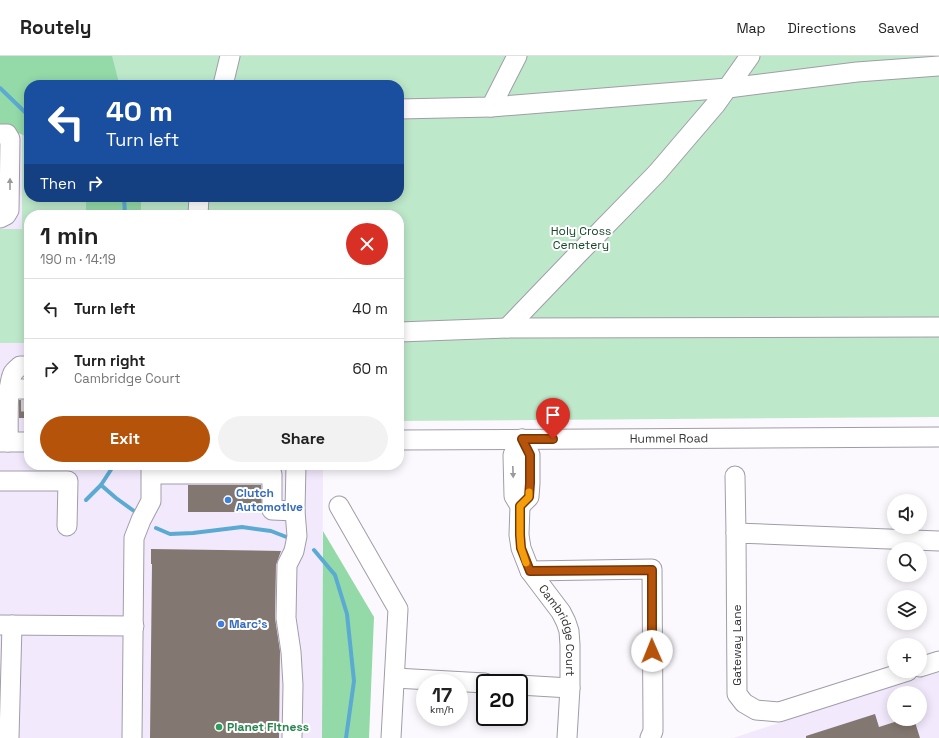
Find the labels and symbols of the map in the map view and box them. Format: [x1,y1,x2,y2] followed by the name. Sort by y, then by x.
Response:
[6,178,13,190] one-way arrow
[551,223,611,253] park label: Holy Cross Cemetery
[536,398,570,439] pin
[630,430,708,447] street label: Hummel Road
[510,466,516,479] one-way arrow
[236,485,303,515] place label: Clutch Automotive
[223,495,233,505] marker: Clutch Automotive
[535,581,578,676] street label: Cambridge Court
[729,604,745,686] street label: Gateway Lane
[229,616,268,632] place label: Marc's
[216,619,226,629] marker: Marc's
[631,630,673,672] position arrow
[476,674,528,726] speed limit sign: 20
[227,719,309,735] place label: Planet Fitness
[214,722,224,732] marker: Planet Fitness

